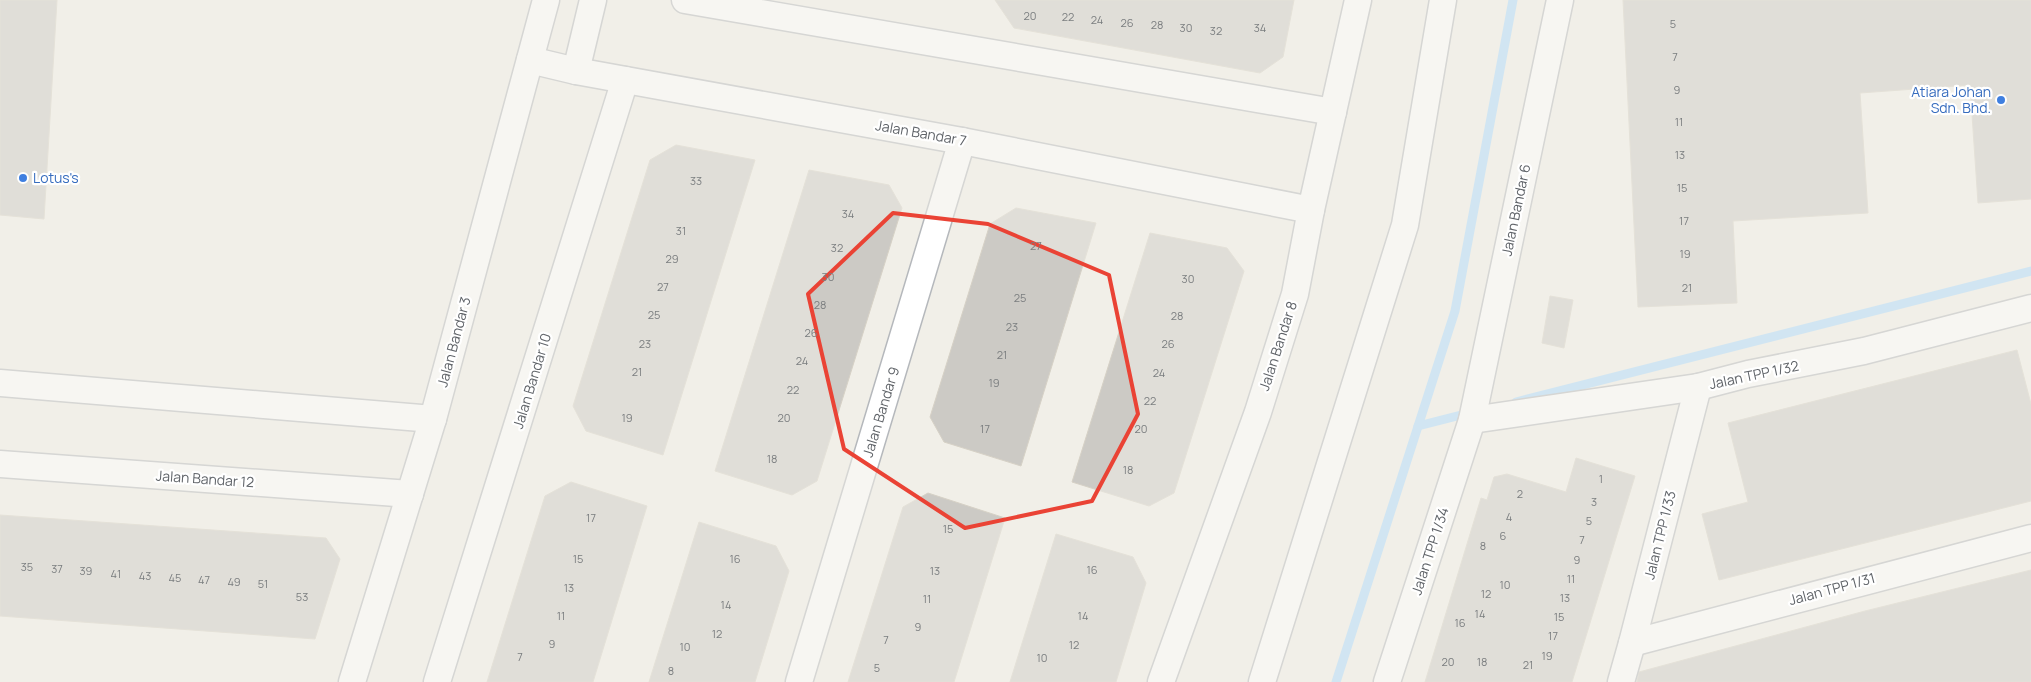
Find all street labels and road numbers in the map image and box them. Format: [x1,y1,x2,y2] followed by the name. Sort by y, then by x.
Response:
[874,115,968,150] street label: Jalan Bandar 7
[1496,162,1535,258] street label: Jalan Bandar 6
[432,295,475,389] street label: Jalan Bandar 3
[1254,299,1301,393] street label: Jalan Bandar 8
[508,331,555,431] street label: Jalan Bandar 10
[1707,356,1800,393] street label: Jalan TPP 1/32
[858,364,903,459] street label: Jalan Bandar 9
[155,466,255,491] street label: Jalan Bandar 12
[1639,488,1680,581] street label: Jalan TPP 1/33
[1406,504,1453,597] street label: Jalan TPP 1/34
[1787,568,1877,609] street label: Jalan TPP 1/31

